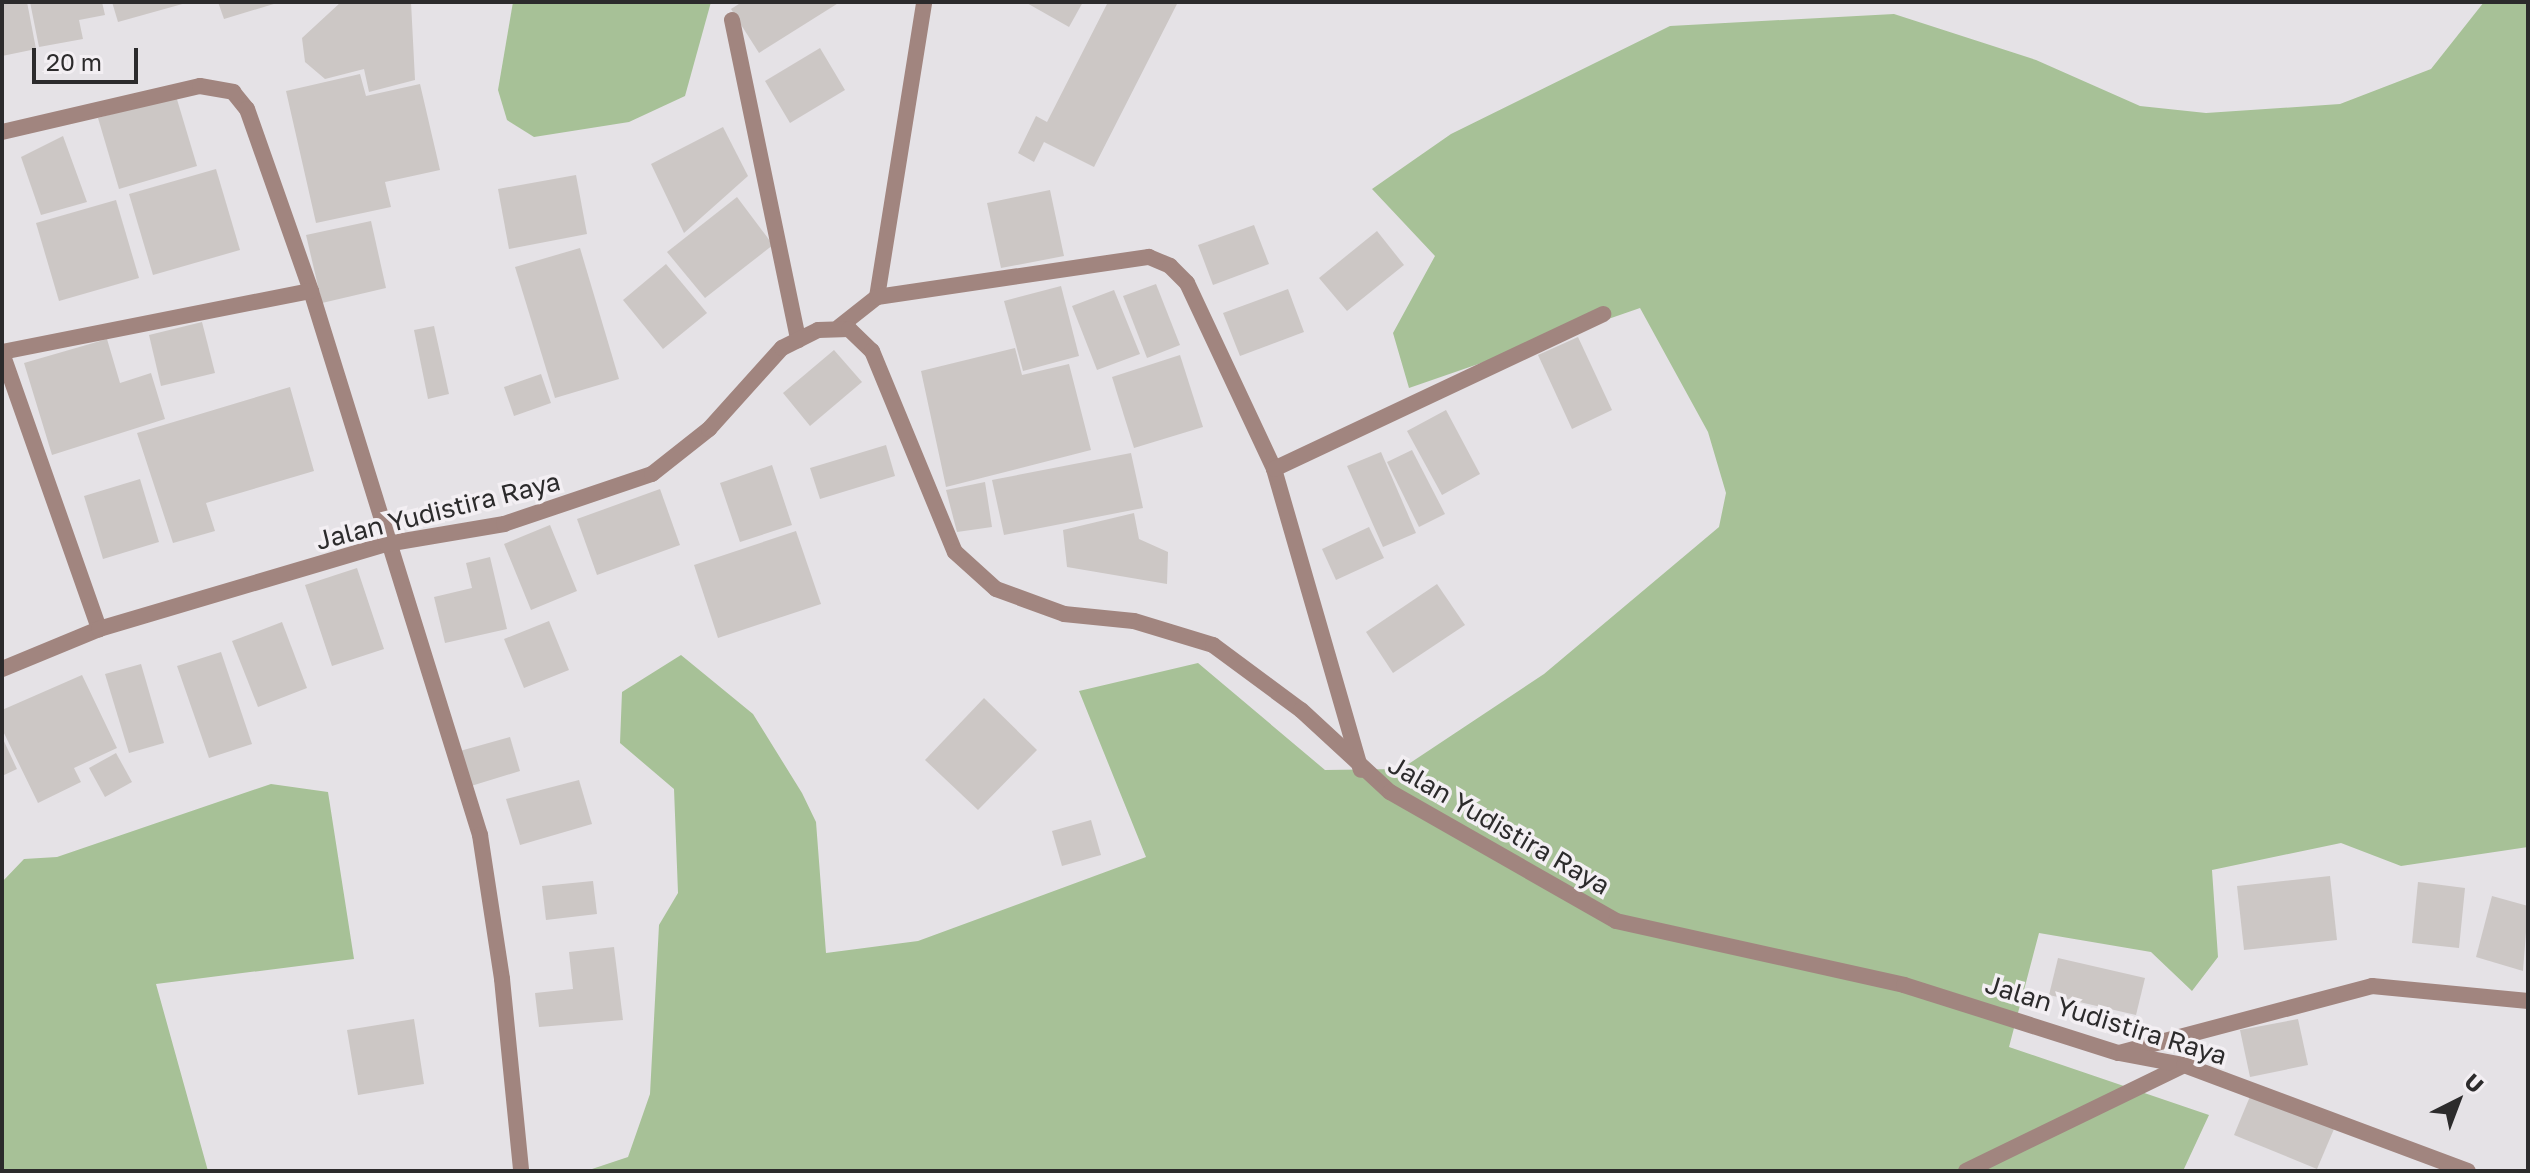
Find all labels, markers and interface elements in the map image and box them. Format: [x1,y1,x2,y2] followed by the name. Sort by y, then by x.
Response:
[36,32,142,82] scale bar
[46,47,102,76] text: 20 m
[313,466,563,556] street label: Jalan Yudistira Raya
[1383,749,1615,901] street label: Jalan Yudistira Raya
[1982,968,2230,1072] street label: Jalan Yudistira Raya
[2418,1061,2498,1141] north arrow
[2459,1067,2489,1098] text: U

